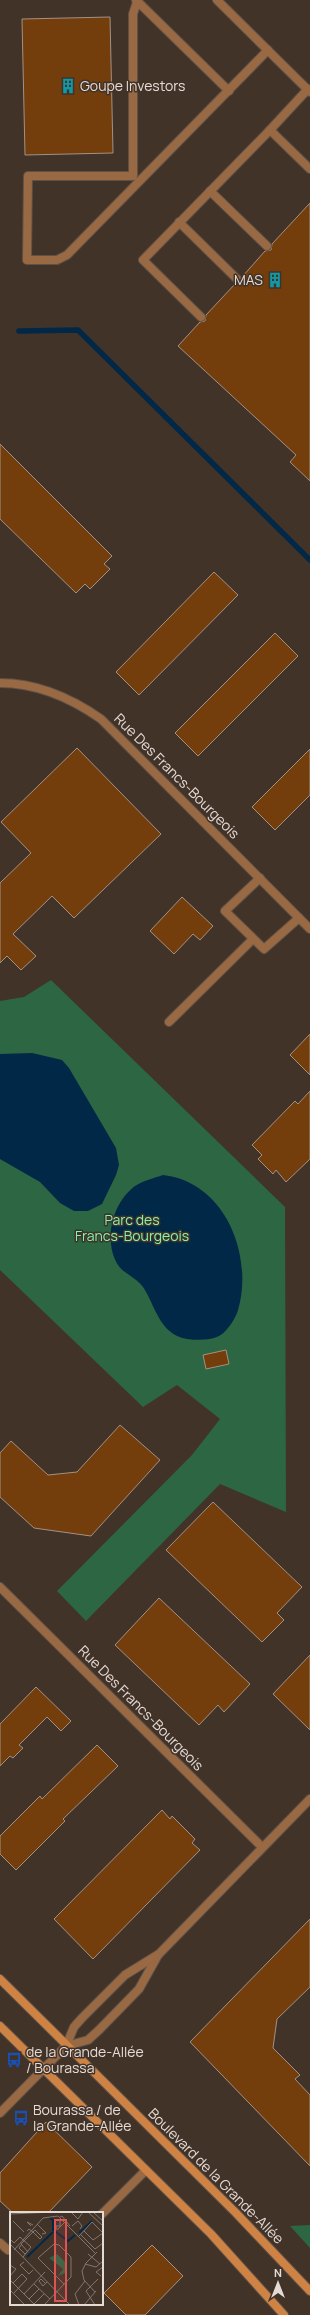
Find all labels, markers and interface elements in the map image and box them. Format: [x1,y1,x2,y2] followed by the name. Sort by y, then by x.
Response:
[80,76,185,95] place label: Goupe Investors
[59,77,77,95] building icon: Goupe Investors
[234,270,263,289] place label: MAS
[266,271,284,289] building icon: MAS
[111,709,244,842] street label: Rue Des Francs-Bourgeois
[75,1210,189,1245] park label: Parc des Francs-Bourgeois
[75,1641,208,1774] street label: Rue Des Francs-Bourgeois
[26,2042,144,2077] place label: de la Grande-Allée / Bourassa
[5,2051,23,2069] bus stop icon: de la Grande-Allée / Bourassa
[33,2100,131,2135] place label: Bourassa / de la Grande-Allée
[144,2104,288,2248] street label: Boulevard de la Grande-Allée
[12,2109,30,2127] bus stop icon: Bourassa / de la Grande-Allée
[10,2212,103,2305] inset map
[258,2263,298,2303] north arrow
[274,2265,282,2280] text: N

